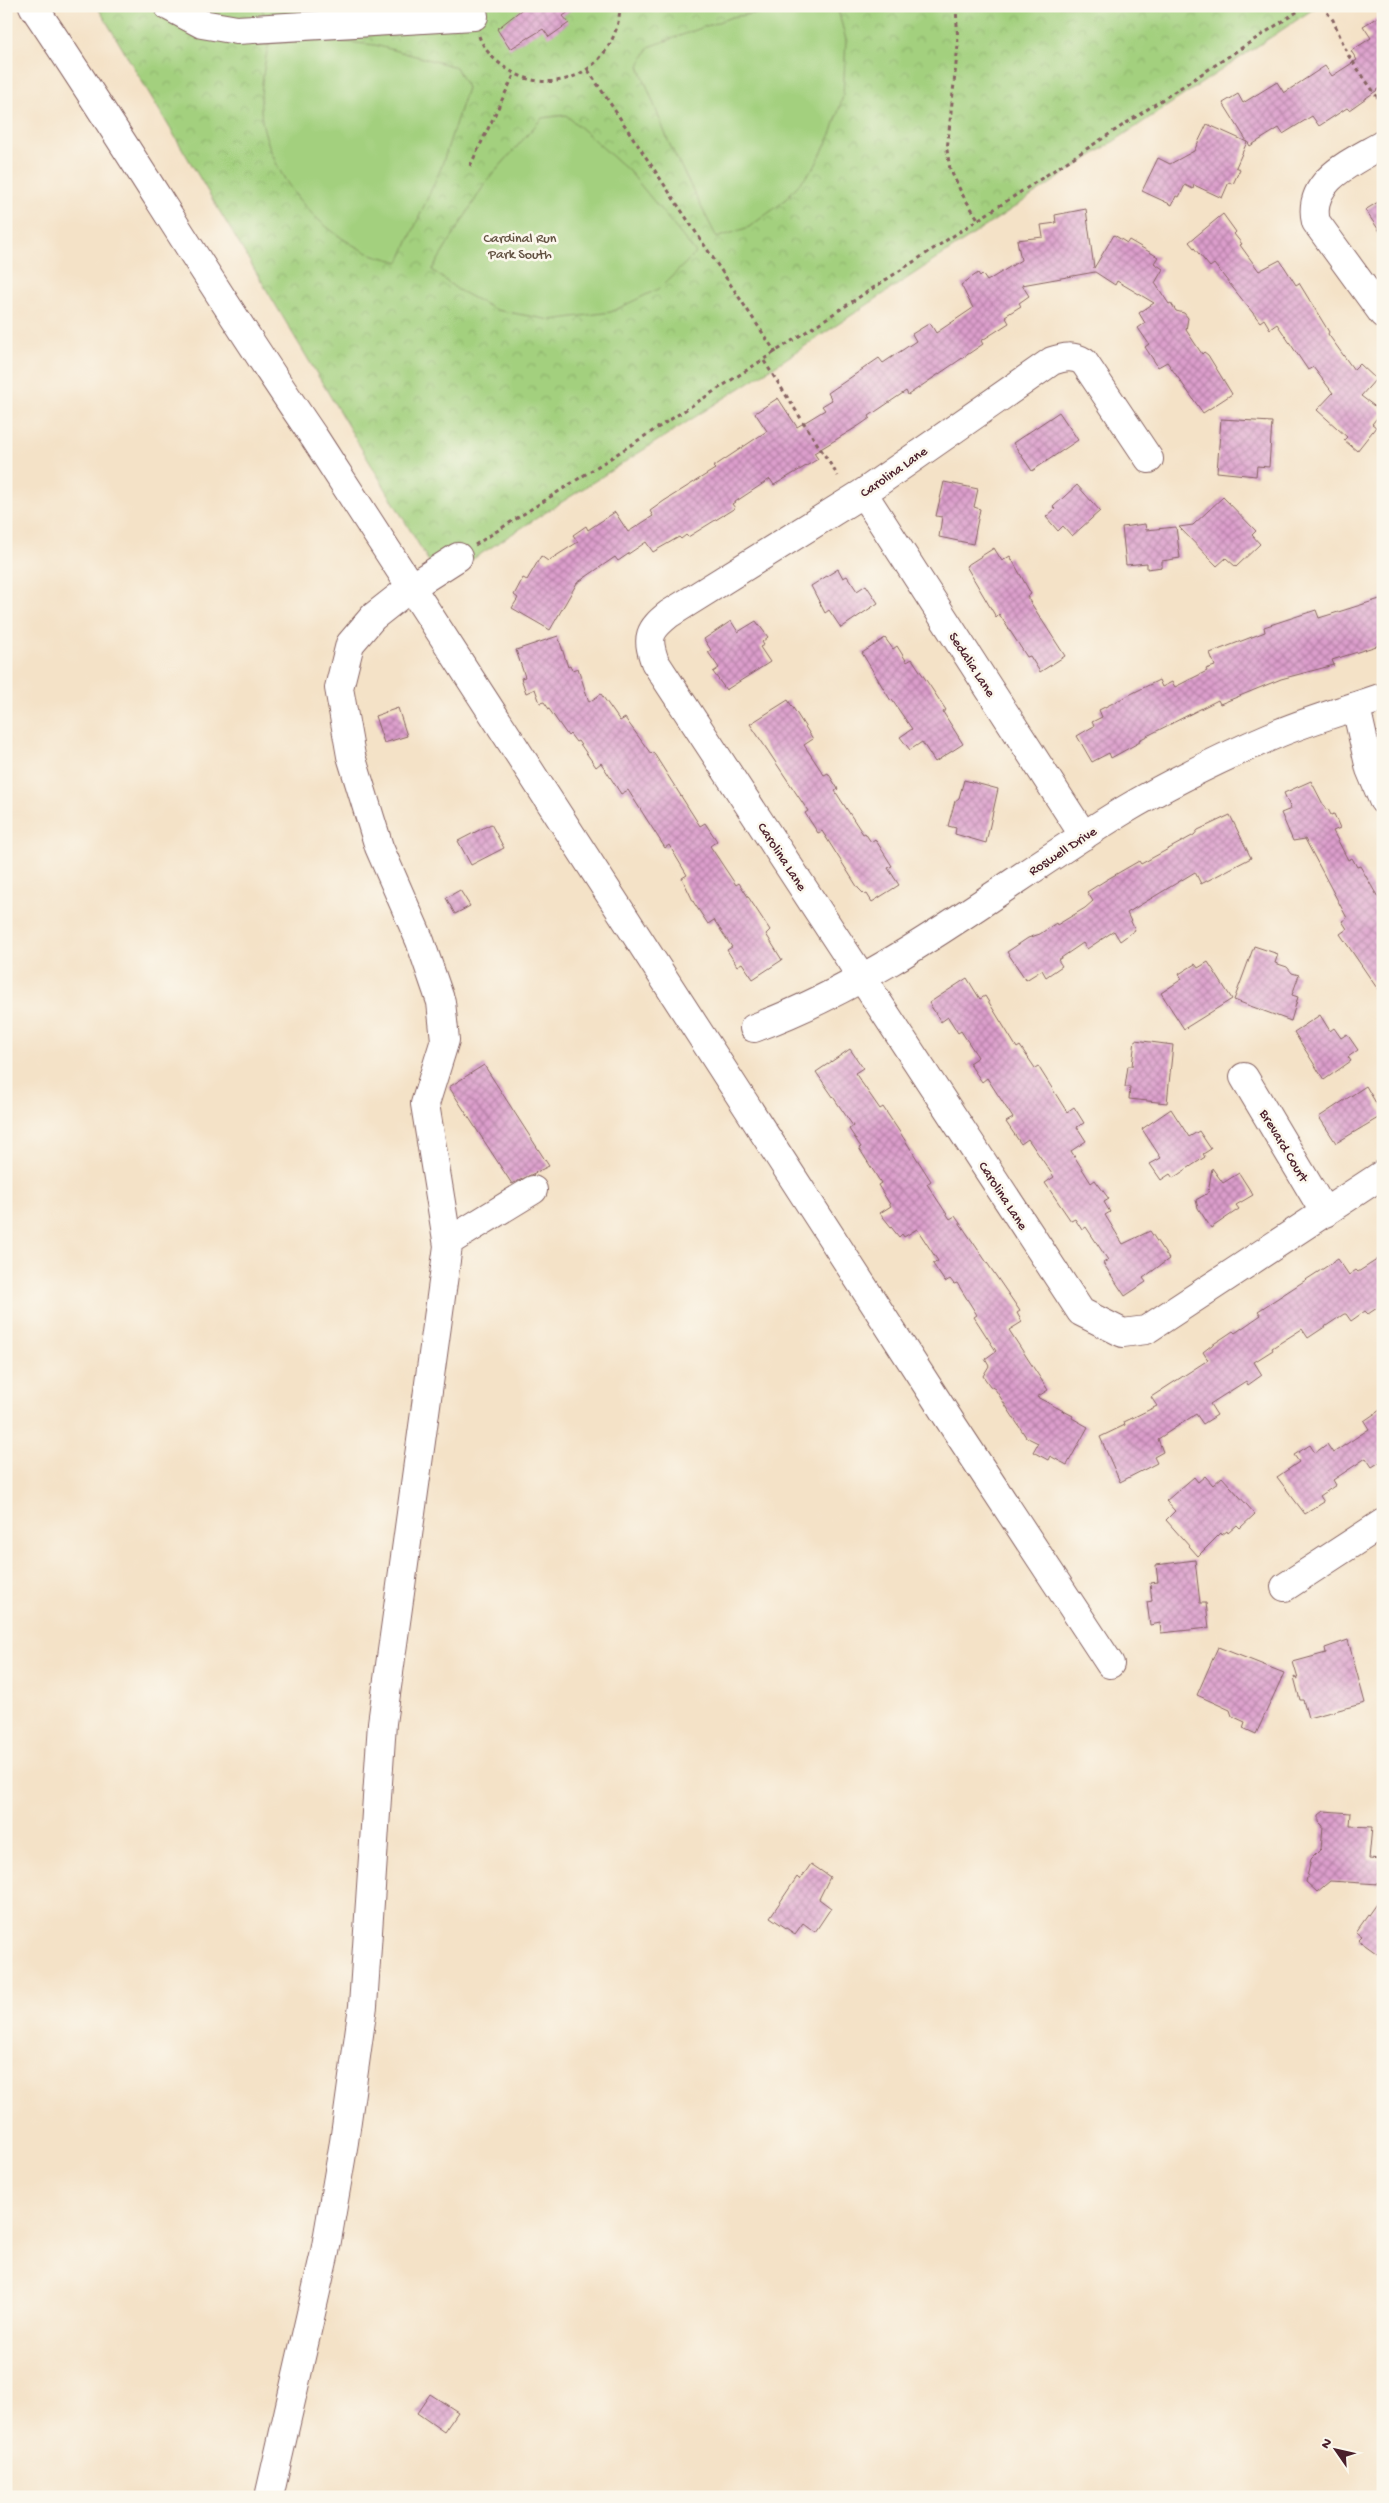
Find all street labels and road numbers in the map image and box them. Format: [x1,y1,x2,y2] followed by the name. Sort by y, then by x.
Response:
[858,443,932,502] street label: Carolina Lane
[944,630,999,702] street label: Sedalia Lane
[752,820,810,895] street label: Carolina Lane
[1026,823,1101,880] street label: Roswell Drive
[1254,1106,1312,1187] street label: Brevard Court
[973,1159,1031,1234] street label: Carolina Lane

